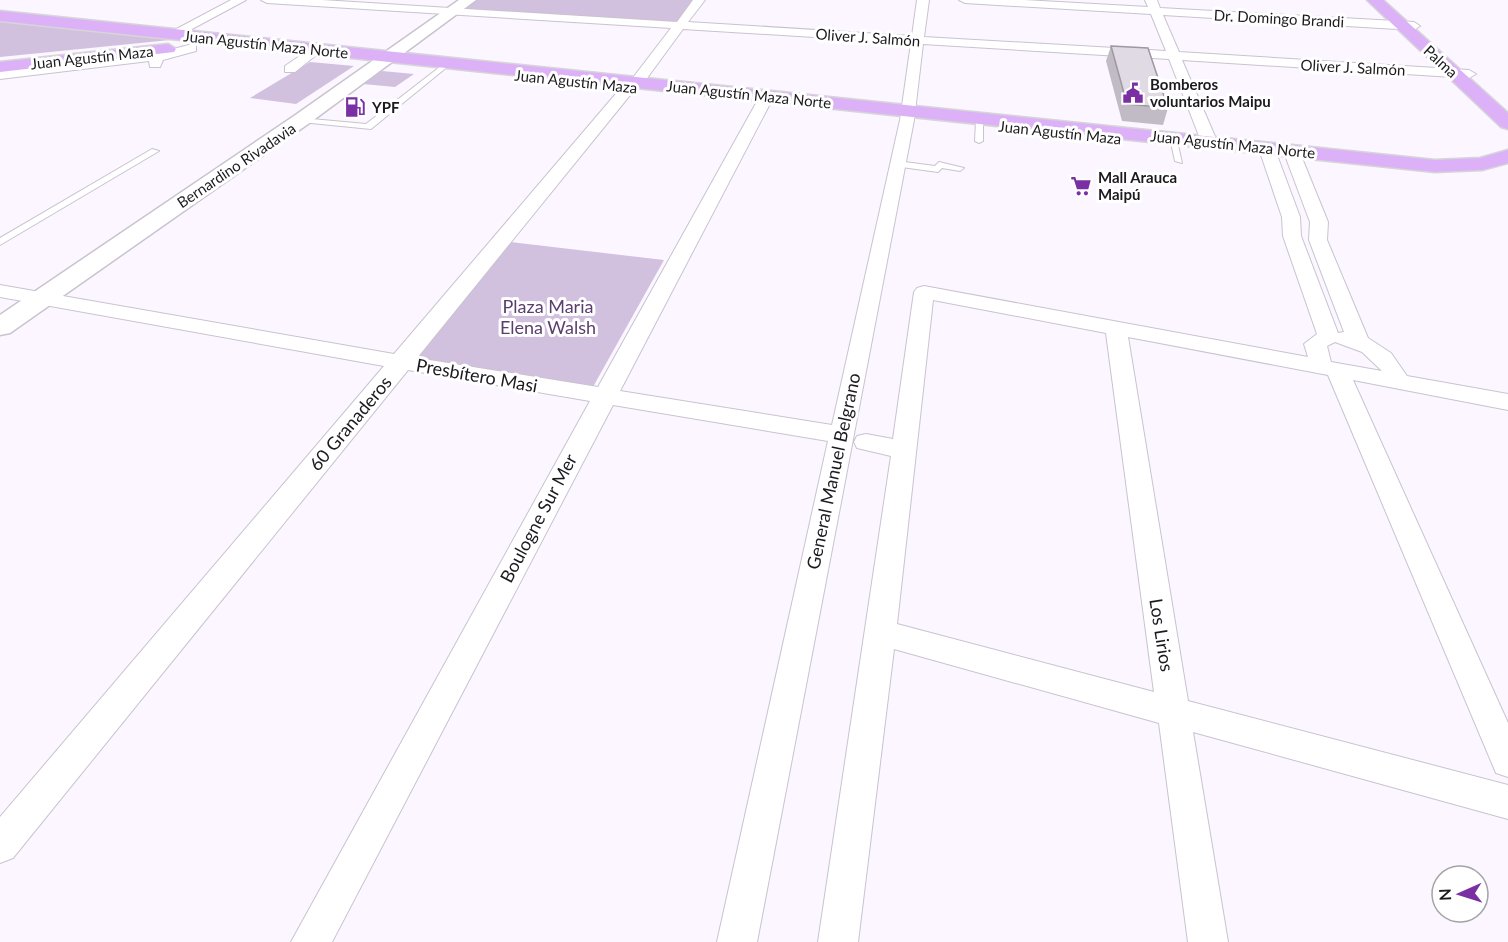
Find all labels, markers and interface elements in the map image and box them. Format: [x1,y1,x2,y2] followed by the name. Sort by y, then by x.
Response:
[1213,6,1345,30] street label: Dr. Domingo Brandi
[815,24,921,50] street label: Oliver J. Salmón
[183,26,349,62] street label: Juan Agustín Maza Norte
[1420,41,1462,81] street label: Palma
[30,42,154,72] street label: Juan Agustín Maza
[1300,55,1406,79] street label: Oliver J. Salmón
[514,66,638,96] street label: Juan Agustín Maza
[1150,75,1271,110] place label: Bomberos voluntarios Maipu
[666,76,832,112] street label: Juan Agustín Maza Norte
[1121,81,1145,105] public building icon: Bomberos voluntarios Maipu
[343,95,367,119] fuel station icon: YPF
[371,98,400,116] place label: YPF
[998,117,1122,147] street label: Juan Agustín Maza
[173,119,299,211] street label: Bernardino Rivadavia
[1150,126,1316,162] street label: Juan Agustín Maza Norte
[1098,168,1177,203] place label: Mall Arauca Maipú
[1069,174,1093,198] supermarket icon: Mall Arauca Maipú
[500,295,596,338] park label: Plaza Maria Elena Walsh
[415,353,539,397] street label: Presbítero Masi
[304,371,396,475] street label: 60 Granaderos
[801,371,865,571] street label: General Manuel Belgrano
[495,450,581,586] street label: Boulogne Sur Mer
[1145,597,1179,673] street label: Los Lirios
[1430,864,1490,924] north arrow
[1435,888,1454,901] text: N

